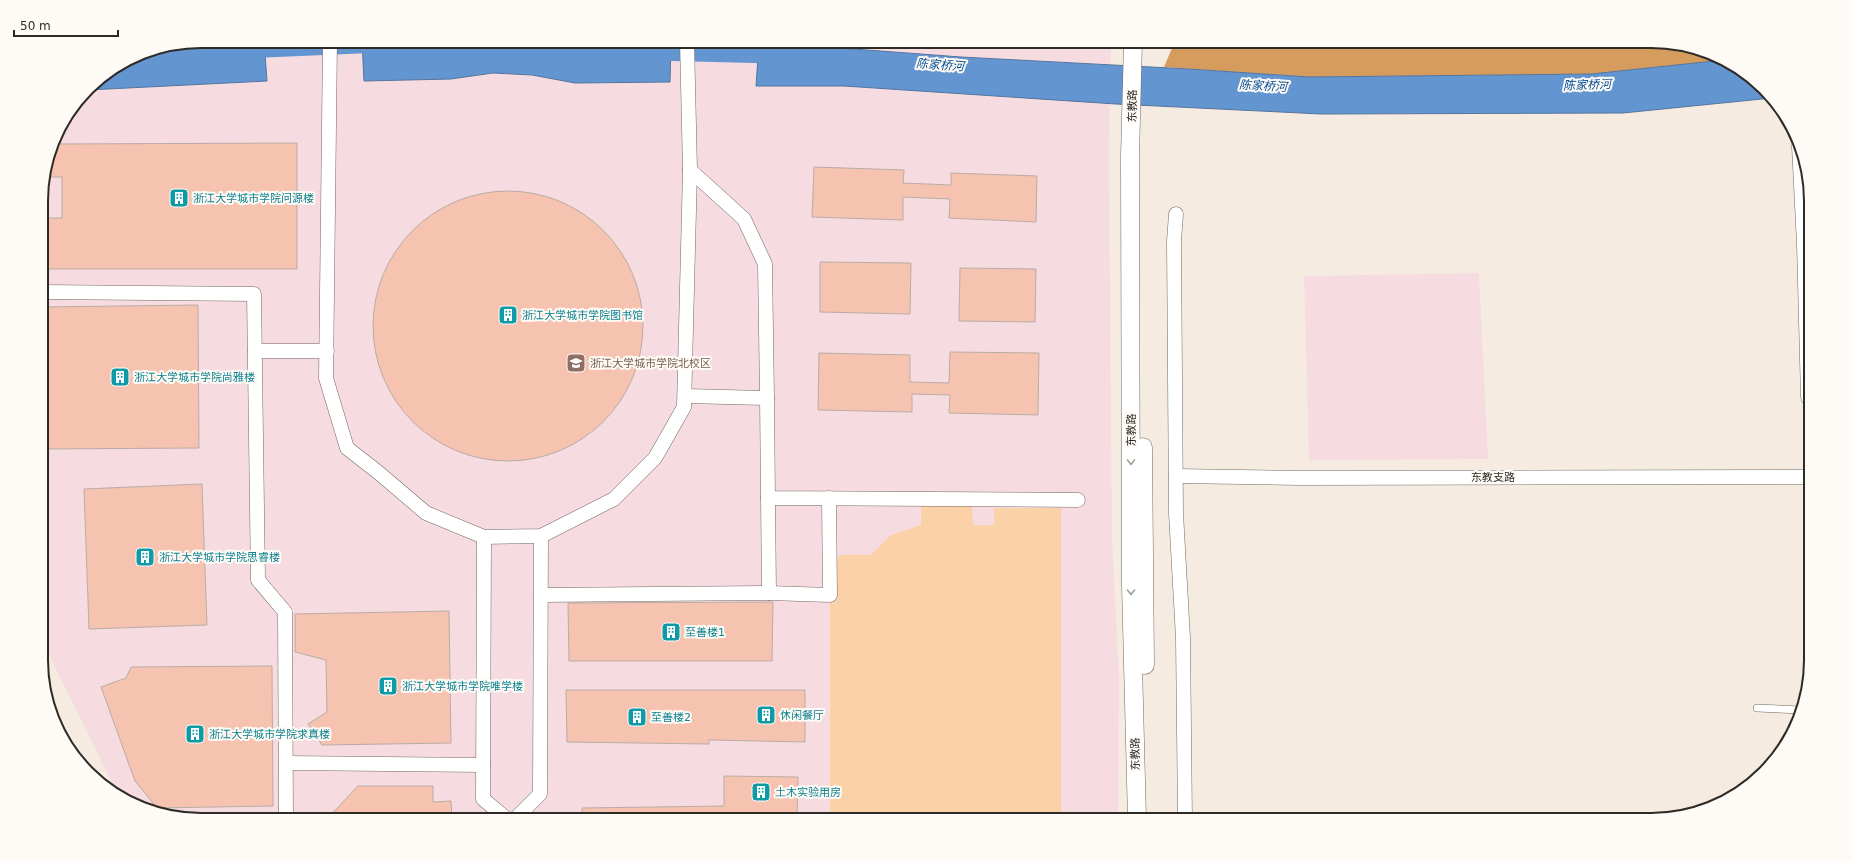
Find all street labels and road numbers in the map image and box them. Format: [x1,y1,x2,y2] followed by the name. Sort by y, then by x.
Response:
[1126,89,1139,123] street label: 东教路
[1125,414,1138,447] street label: 东教路
[1471,471,1515,484] street label: 东教支路
[1129,737,1142,771] street label: 东教路

